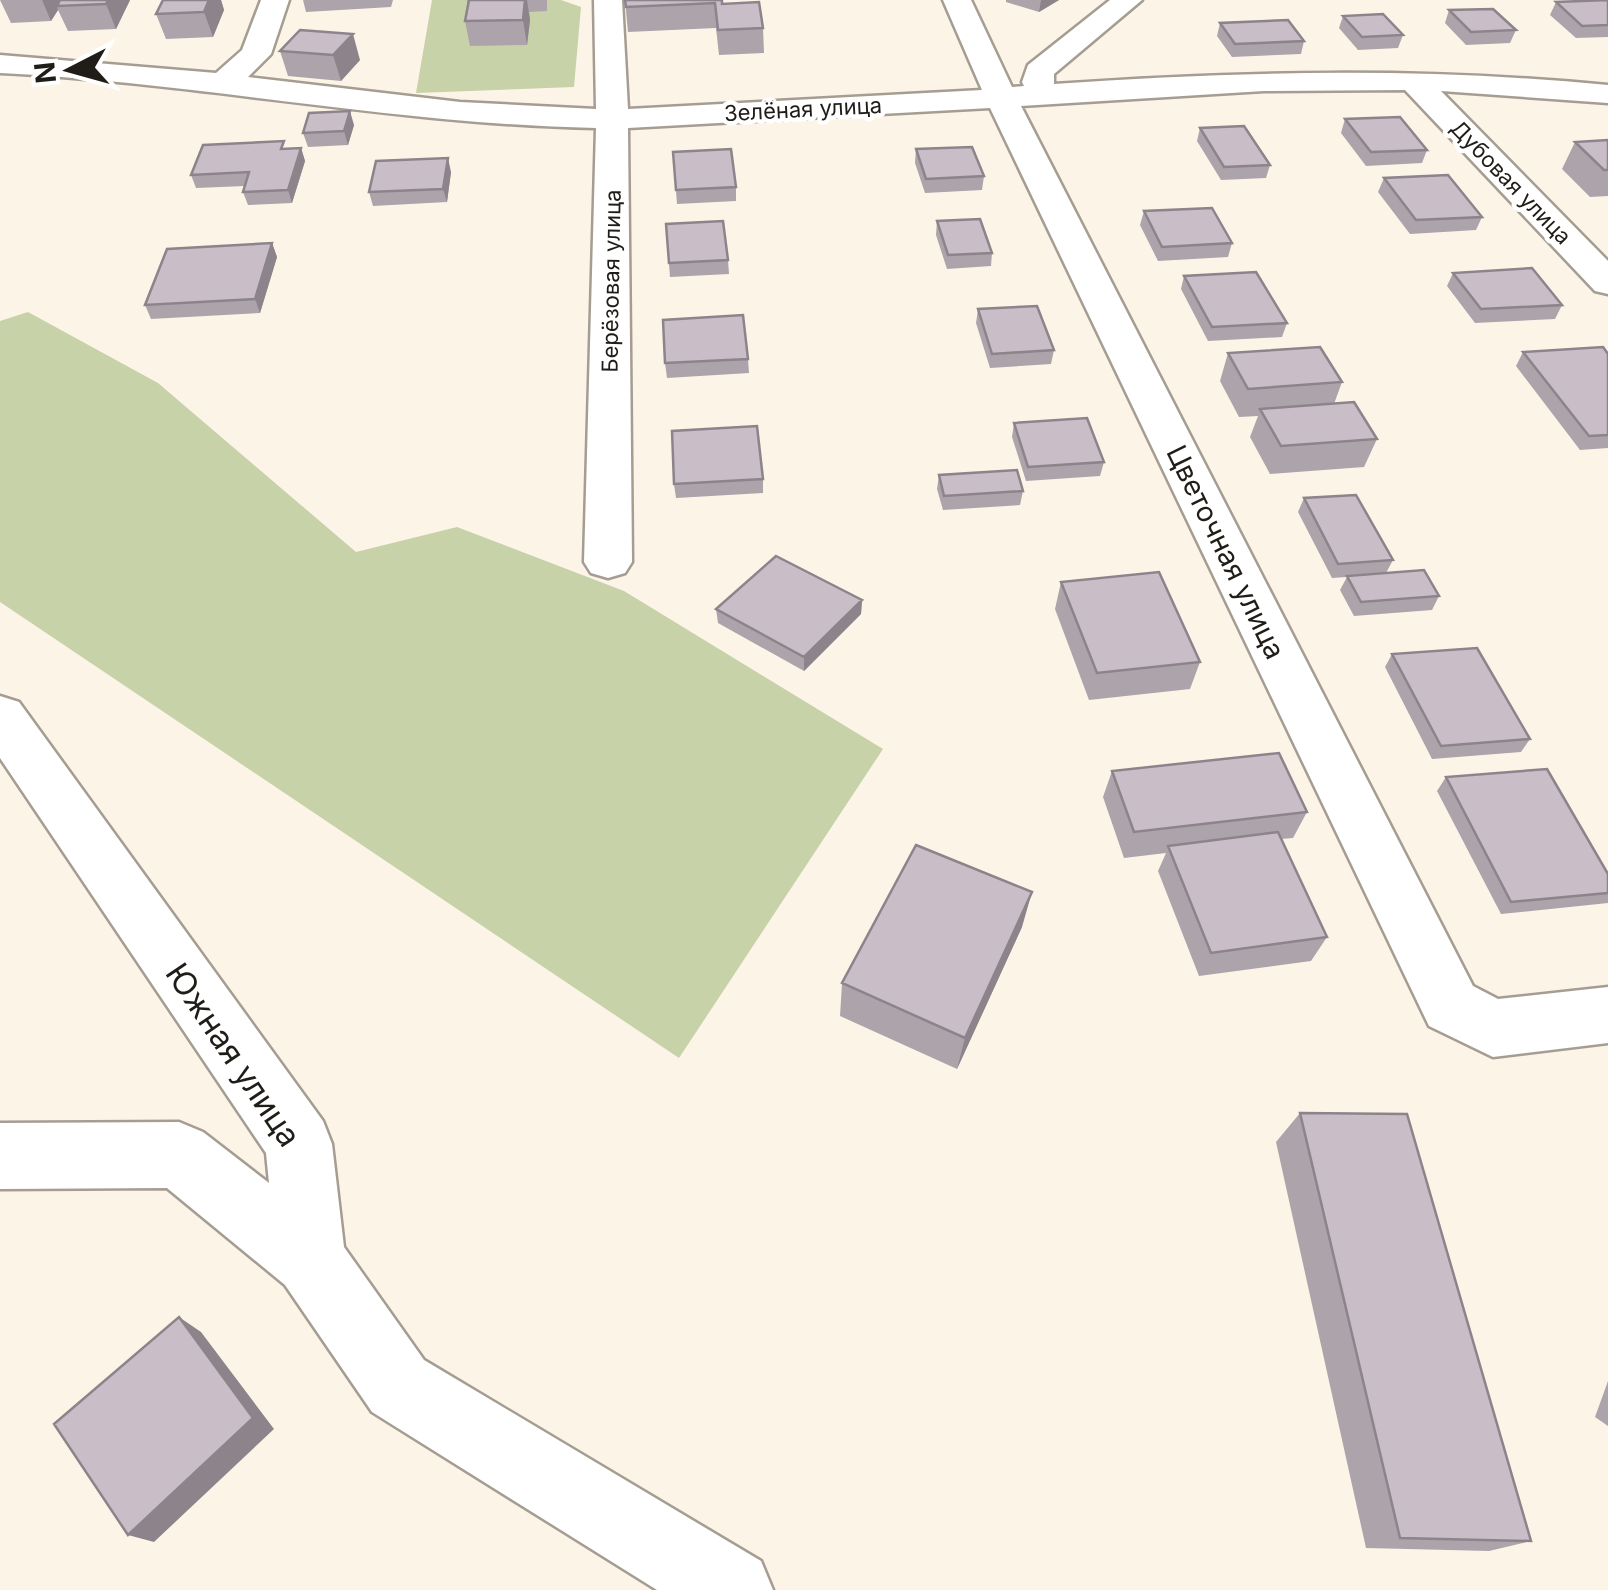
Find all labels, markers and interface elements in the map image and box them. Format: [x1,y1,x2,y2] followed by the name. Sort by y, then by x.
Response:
[20,20,120,120] north arrow
[27,60,63,85] text: N
[723,92,883,126] street label: Зелёная улица
[1445,115,1577,249] street label: Дубовая улица
[596,189,626,373] street label: Берёзовая улица
[1160,440,1292,664] street label: Цветочная улица
[158,956,309,1154] street label: Южная улица

